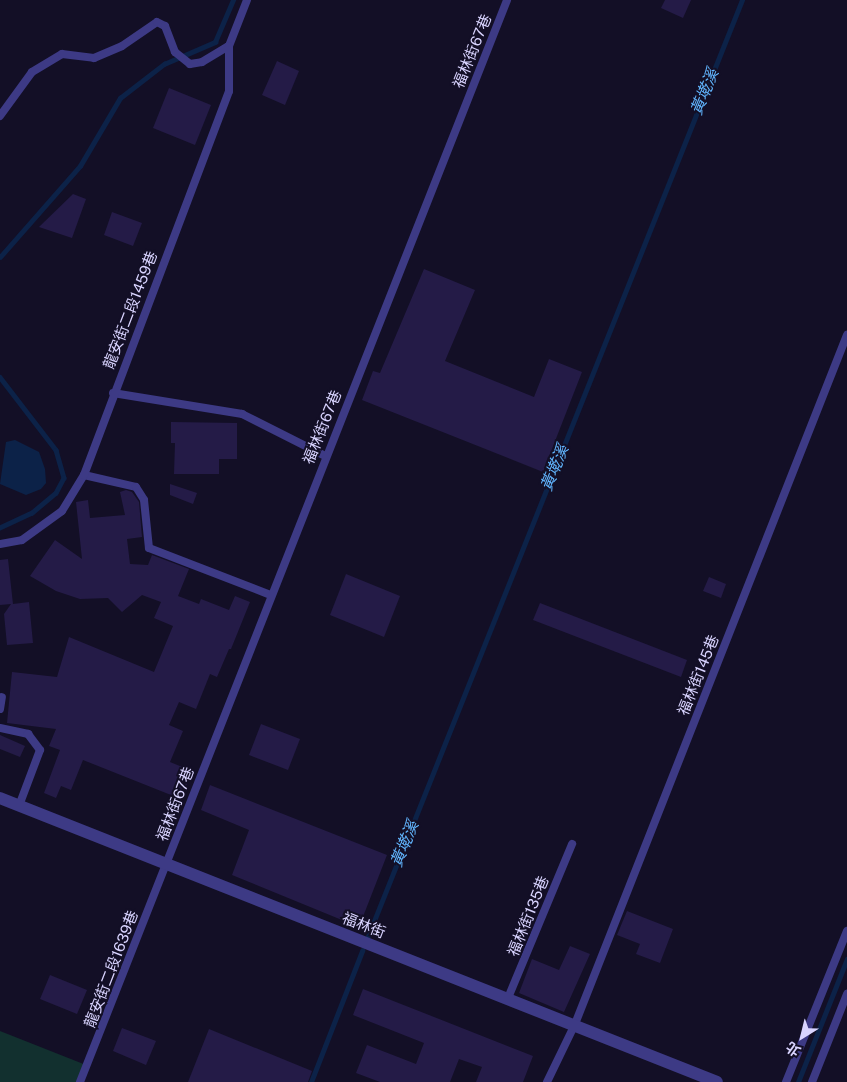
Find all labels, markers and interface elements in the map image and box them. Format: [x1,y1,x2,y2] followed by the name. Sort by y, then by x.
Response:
[449,11,495,91] street label: 福林街67巷
[687,66,723,118] water label: 黃墘溪
[99,249,161,371] street label: 龍安街二段1459巷
[299,387,345,467] street label: 福林街67巷
[537,442,573,494] water label: 黃墘溪
[674,632,722,718] street label: 福林街145巷
[153,764,197,844] street label: 福林街67巷
[387,818,423,870] water label: 黃墘溪
[504,873,552,959] street label: 福林街135巷
[80,908,142,1030] street label: 龍安街二段1639巷
[340,909,388,941] street label: 福林街
[777,1012,827,1062] north arrow
[783,1039,804,1060] text: 北

